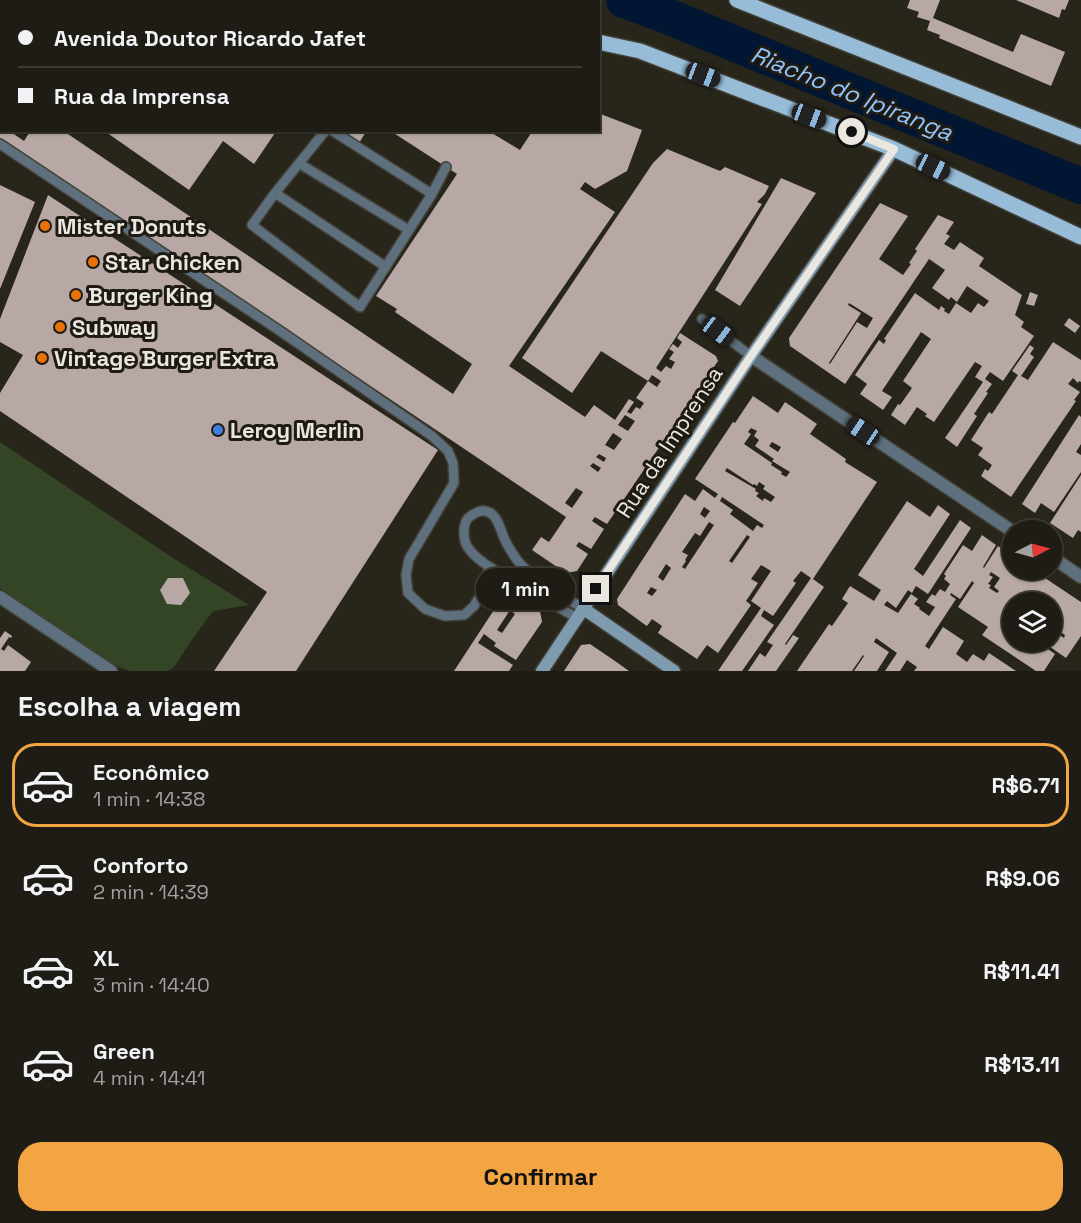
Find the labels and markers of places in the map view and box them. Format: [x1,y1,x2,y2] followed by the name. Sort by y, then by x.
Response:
[57,212,207,240] place label: Mister Donuts
[38,219,52,233] marker: Mister Donuts
[105,248,240,276] place label: Star Chicken
[86,255,100,269] marker: Star Chicken
[88,281,213,309] place label: Burger King
[69,288,83,302] marker: Burger King
[72,313,156,341] place label: Subway
[53,320,67,334] marker: Subway
[54,344,276,372] place label: Vintage Burger Extra
[35,351,49,365] marker: Vintage Burger Extra
[230,416,362,444] place label: Leroy Merlin
[211,423,225,437] marker: Leroy Merlin

